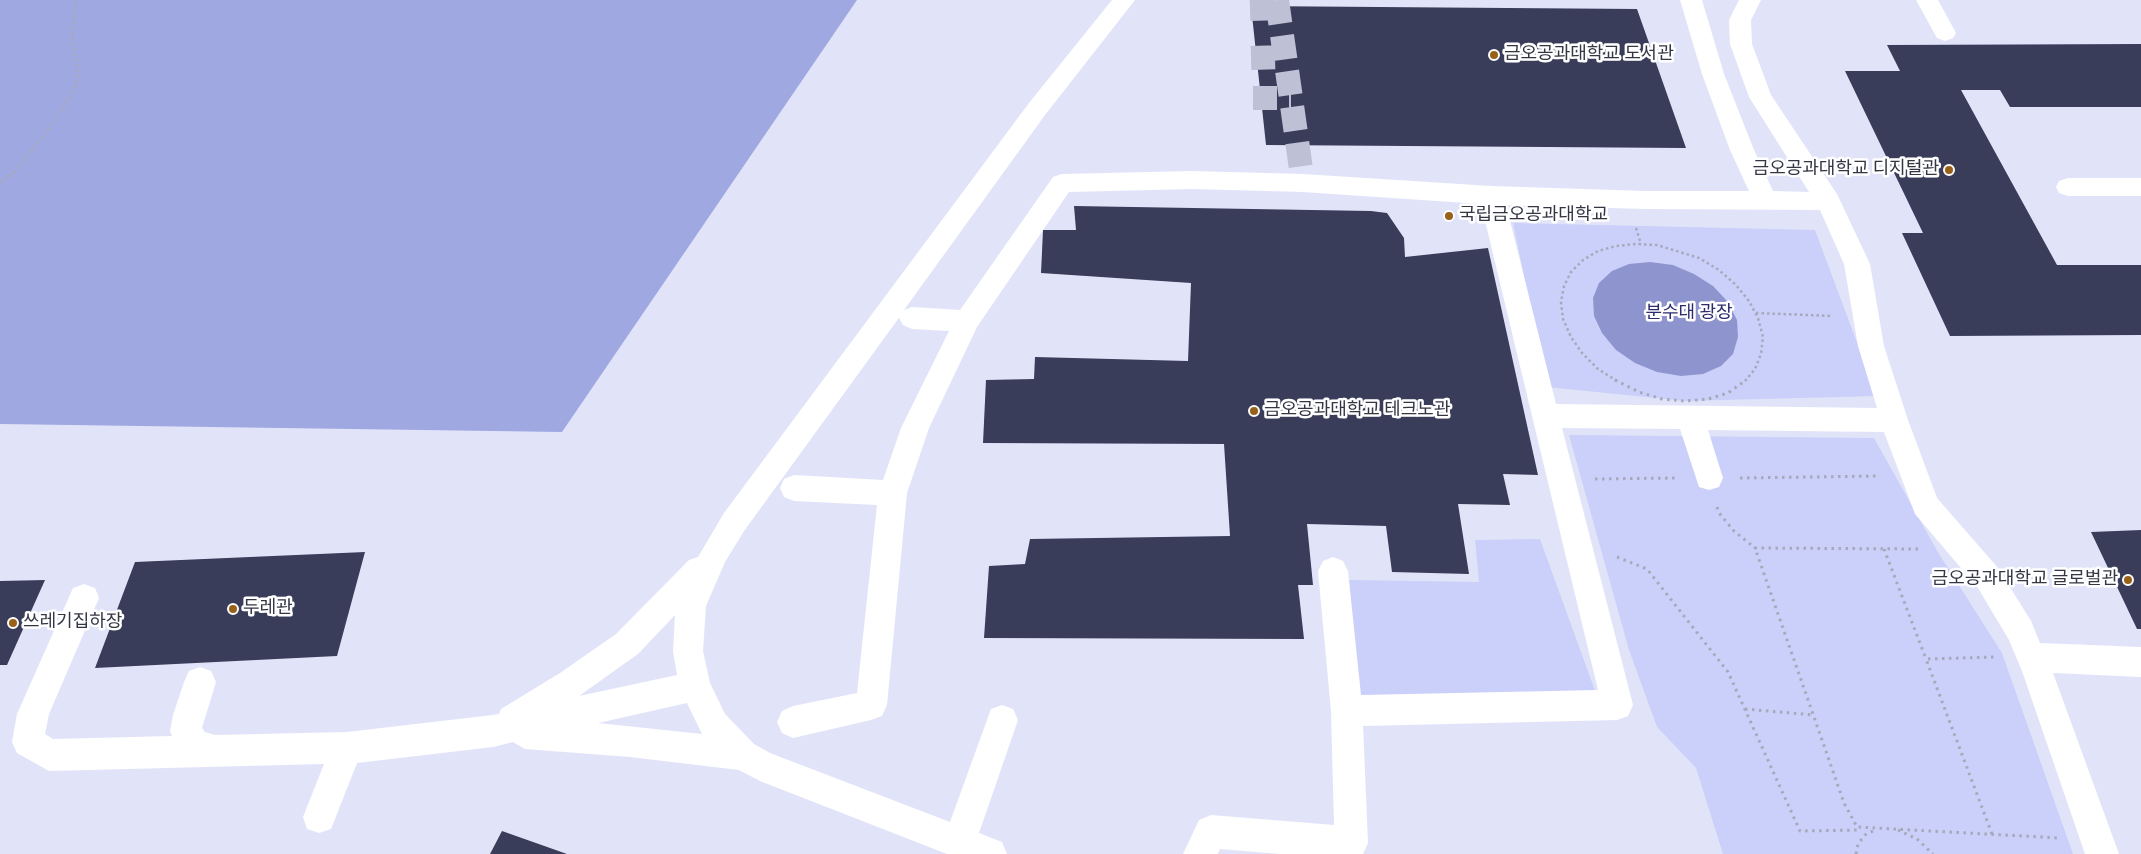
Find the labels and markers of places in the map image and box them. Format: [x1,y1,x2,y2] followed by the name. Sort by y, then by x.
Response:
[1504,44,1674,66] place label: 금오공과대학교 도서관
[1488,49,1500,61] marker: 금오공과대학교 도서관
[1753,159,1939,181] place label: 금오공과대학교 디지털관
[1943,164,1955,176] marker: 금오공과대학교 디지털관
[1459,205,1608,227] place label: 국립금오공과대학교
[1443,210,1455,222] marker: 국립금오공과대학교
[1264,400,1450,422] place label: 금오공과대학교 테크노관
[1248,405,1260,417] marker: 금오공과대학교 테크노관
[1932,569,2118,591] place label: 금오공과대학교 글로벌관
[2122,574,2134,586] marker: 금오공과대학교 글로벌관
[243,598,293,620] place label: 두레관
[227,603,239,615] marker: 두레관
[23,612,122,634] place label: 쓰레기집하장
[7,617,19,629] marker: 쓰레기집하장

